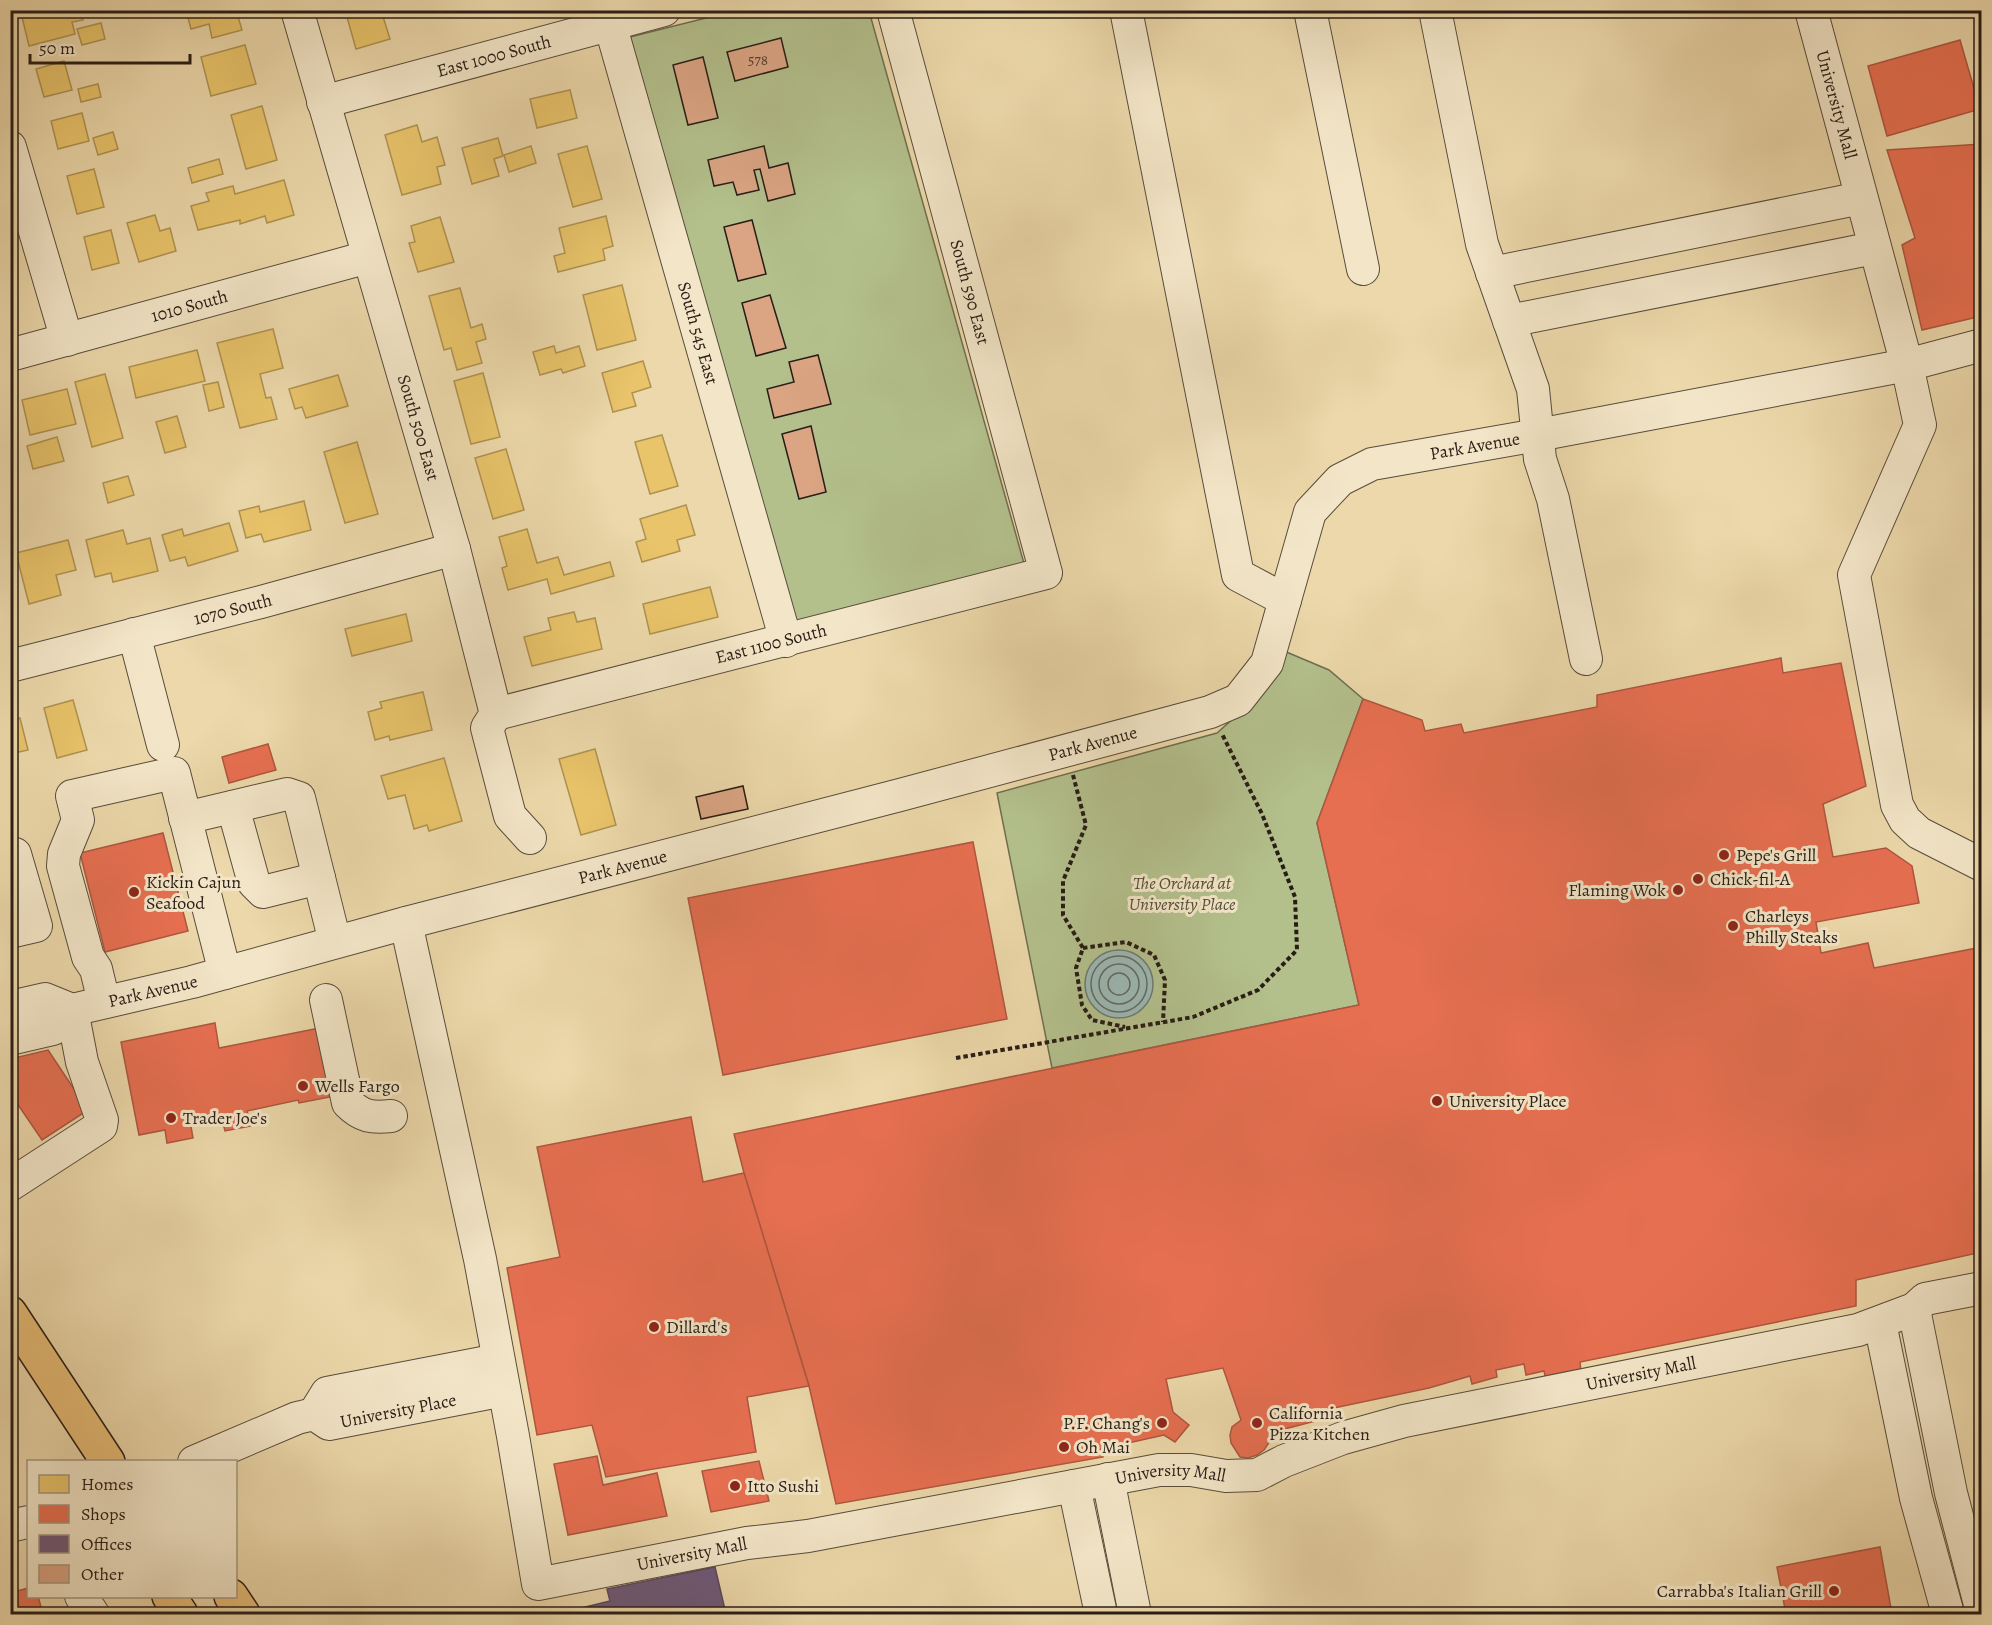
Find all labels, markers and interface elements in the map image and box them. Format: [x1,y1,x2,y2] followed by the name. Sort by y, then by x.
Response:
[30,27,190,65] scale bar
[434,29,554,83] street label: East 1000 South
[39,36,75,60] text: 50 m
[1810,48,1863,162] street label: University Mall
[748,50,768,70] house number: 578
[944,237,996,347] street label: South 590 East
[672,279,724,387] street label: South 545 East
[148,284,231,328] street label: 1010 South
[392,372,445,484] street label: South 500 East
[1428,426,1522,466] street label: Park Avenue
[191,587,275,631] street label: 1070 South
[713,618,830,669] street label: East 1100 South
[1046,720,1140,767] street label: Park Avenue
[1736,843,1817,867] place label: Pepe's Grill
[576,844,670,890] street label: Park Avenue
[1717,848,1731,862] marker: Pepe's Grill
[1710,867,1791,891] place label: Chick-fil-A
[146,870,241,915] place label: Kickin Cajun Seafood
[1129,871,1236,916] park label: The Orchard at University Place
[1691,872,1705,886] marker: Chick-fil-A
[1568,878,1666,902] place label: Flaming Wok
[1671,883,1685,897] marker: Flaming Wok
[127,885,141,899] marker: Kickin Cajun Seafood
[1745,904,1838,949] place label: Charleys Philly Steaks
[1726,919,1740,933] marker: Charleys Philly Steaks
[106,969,200,1013] street label: Park Avenue
[314,1074,400,1098] place label: Wells Fargo
[296,1079,310,1093] marker: Wells Fargo
[1449,1089,1567,1113] place label: University Place
[1430,1094,1444,1108] marker: University Place
[183,1106,267,1130] place label: Trader Joe's
[164,1111,178,1125] marker: Trader Joe's
[666,1315,728,1339] place label: Dillard's
[647,1320,661,1334] marker: Dillard's
[1584,1351,1699,1396] street label: University Mall
[338,1388,458,1434] street label: University Place
[1269,1401,1370,1446] place label: California Pizza Kitchen
[1063,1411,1150,1435] place label: P.F. Chang's
[1155,1416,1169,1430] marker: P.F. Chang's
[1250,1416,1264,1430] marker: California Pizza Kitchen
[1076,1435,1130,1459] place label: Oh Mai
[1057,1440,1071,1454] marker: Oh Mai
[1113,1458,1228,1490] street label: University Mall
[27,1460,237,1598] legend
[81,1472,133,1496] text: Homes
[747,1474,819,1498] place label: Itto Sushi
[728,1479,742,1493] marker: Itto Sushi
[81,1502,126,1526] text: Shops
[635,1531,750,1576] street label: University Mall
[81,1532,132,1556] text: Offices
[81,1562,124,1586] text: Other
[1657,1579,1823,1603] place label: Carrabba's Italian Grill
[1827,1584,1841,1598] marker: Carrabba's Italian Grill

